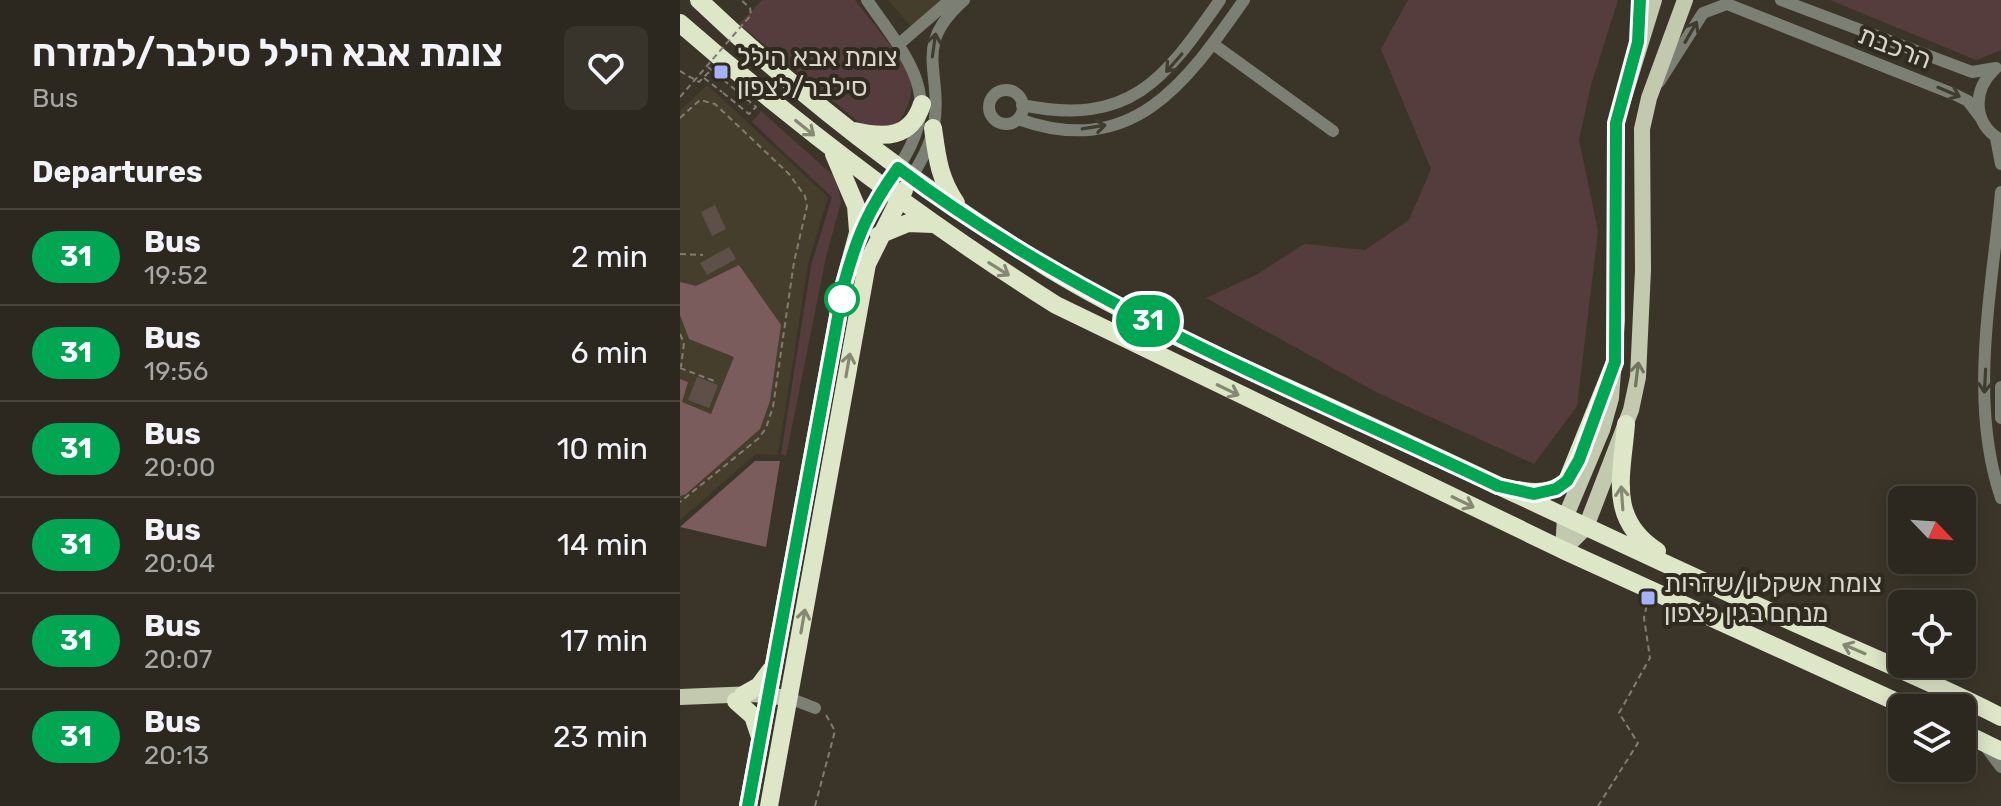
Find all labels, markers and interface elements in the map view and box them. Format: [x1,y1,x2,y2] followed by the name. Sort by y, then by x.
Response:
[1854,19,1936,75] street label: הרכבת
[1684,21,1699,45] one-way arrow
[564,26,648,110] button: heart
[32,30,503,76] text: צומת אבא הילל סילבר/למזרח
[927,32,942,58] one-way arrow
[737,42,898,103] place label: צומת אבא הילל סילבר/לצפון
[1165,52,1183,72] one-way arrow
[712,63,730,81] marker: צומת אבא הילל סילבר/לצפון
[32,83,78,114] text: Bus
[1936,86,1961,101] one-way arrow
[794,119,814,137] one-way arrow
[1081,119,1107,134] one-way arrow
[32,154,203,190] text: Departures
[144,224,201,260] text: Bus
[571,239,648,275] text: 2 min
[60,240,92,273] text: 31
[144,260,208,291] text: 19:52
[987,260,1009,277] one-way arrow
[825,282,859,316] unlabelled marker
[1112,295,1184,347] line badge: 31
[1132,304,1164,337] text: 31
[144,320,201,356] text: Bus
[570,335,648,371] text: 6 min
[60,336,92,369] text: 31
[842,353,857,378] one-way arrow
[144,356,208,387] text: 19:56
[1630,362,1645,387] one-way arrow
[1978,367,1993,394] one-way arrow
[1216,383,1240,398] one-way arrow
[144,416,201,452] text: Bus
[557,431,648,467] text: 10 min
[60,432,92,465] text: 31
[144,452,215,483] text: 20:00
[1614,486,1629,512] one-way arrow
[1888,486,1976,574] north arrow
[1888,486,1976,782] map controls
[1450,495,1474,510] one-way arrow
[144,512,201,548] text: Bus
[557,527,648,563] text: 14 min
[60,528,92,561] text: 31
[144,548,215,579] text: 20:04
[1664,568,1882,629] place label: צומת אשקלון/שדרות מנחם בגין לצפון
[1639,589,1657,607] marker: צומת אשקלון/שדרות מנחם בגין לצפון
[1888,590,1976,678] button: locate
[144,608,201,644] text: Bus
[796,609,811,634] one-way arrow
[560,623,648,659] text: 17 min
[60,624,92,657] text: 31
[1842,640,1867,655] one-way arrow
[144,644,212,675] text: 20:07
[1888,694,1976,782] button: layers
[144,704,201,740] text: Bus
[553,719,648,755] text: 23 min
[60,720,92,753] text: 31
[144,740,209,771] text: 20:13

